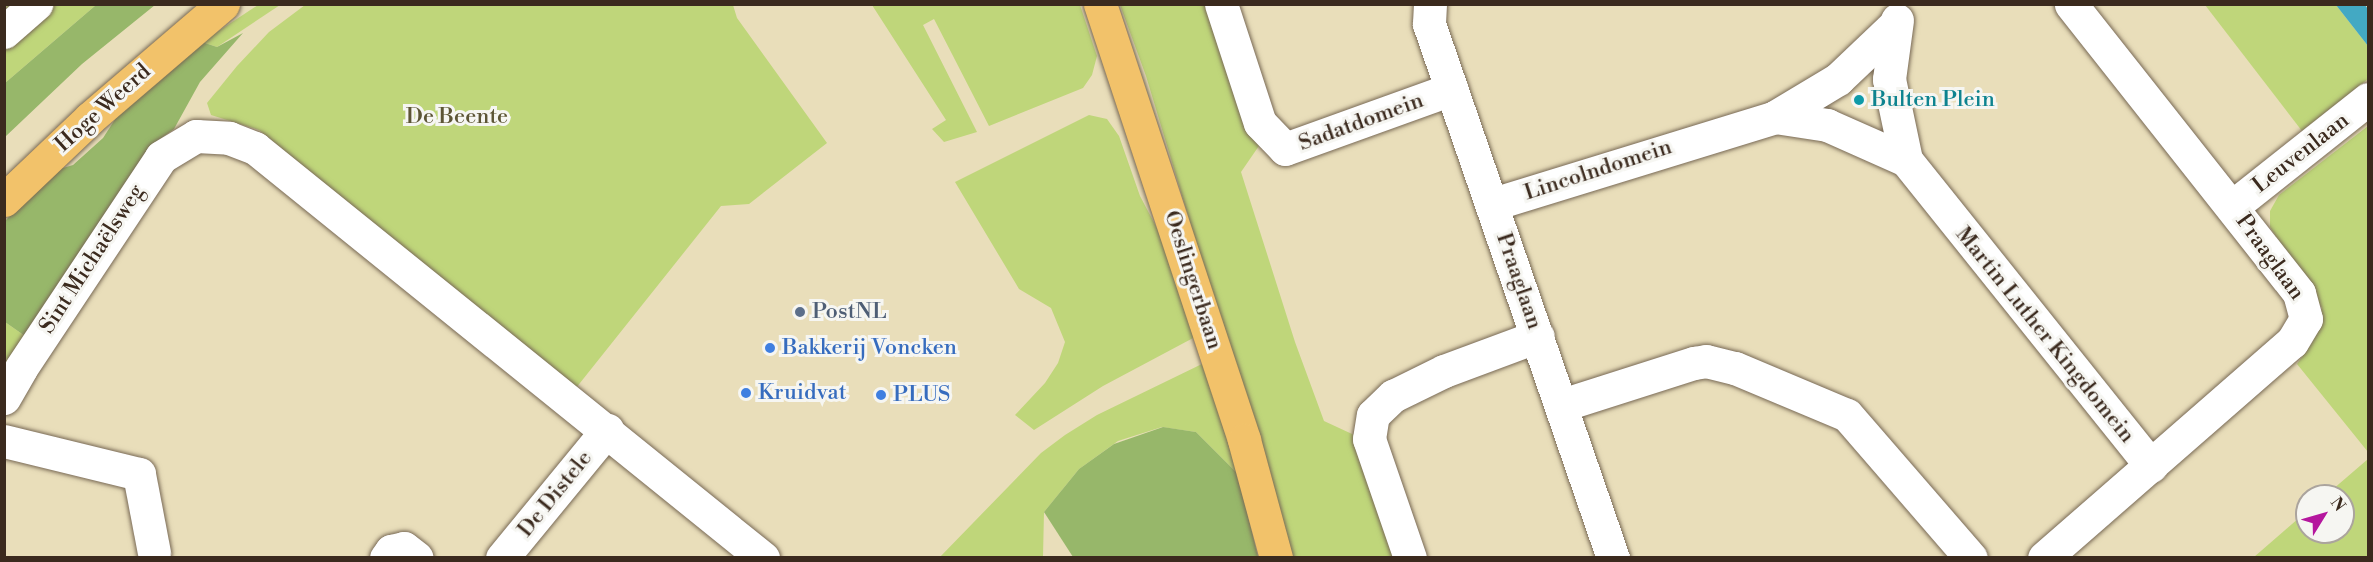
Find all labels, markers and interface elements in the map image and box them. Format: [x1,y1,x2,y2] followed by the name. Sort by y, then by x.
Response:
[50,58,156,158] street label: Hoge Weerd
[1295,87,1427,157] street label: Sadatdomein
[1871,87,1995,113] place label: Bulten Plein
[1852,93,1866,107] marker: Bulten Plein
[406,104,508,130] park label: De Beente
[2248,107,2354,199] street label: Leuvenlaan
[1521,134,1675,206] street label: Lincolndomein
[34,180,150,338] street label: Sint Michaëlsweg
[1158,207,1228,353] street label: Oeslingerbaan
[2230,209,2310,305] street label: Praaglaan
[1950,222,2140,448] street label: Martin Luther Kingdomein
[1490,229,1548,333] street label: Praaglaan
[812,299,886,325] place label: PostNL
[793,305,807,319] marker: PostNL
[782,335,957,361] place label: Bakkerij Voncken
[763,341,777,355] marker: Bakkerij Voncken
[758,380,847,406] place label: Kruidvat
[893,382,950,408] place label: PLUS
[739,386,753,400] marker: Kruidvat
[874,388,888,402] marker: PLUS
[512,446,598,542] street label: De Distele
[2295,484,2355,544] north arrow
[2326,493,2350,515] text: N

